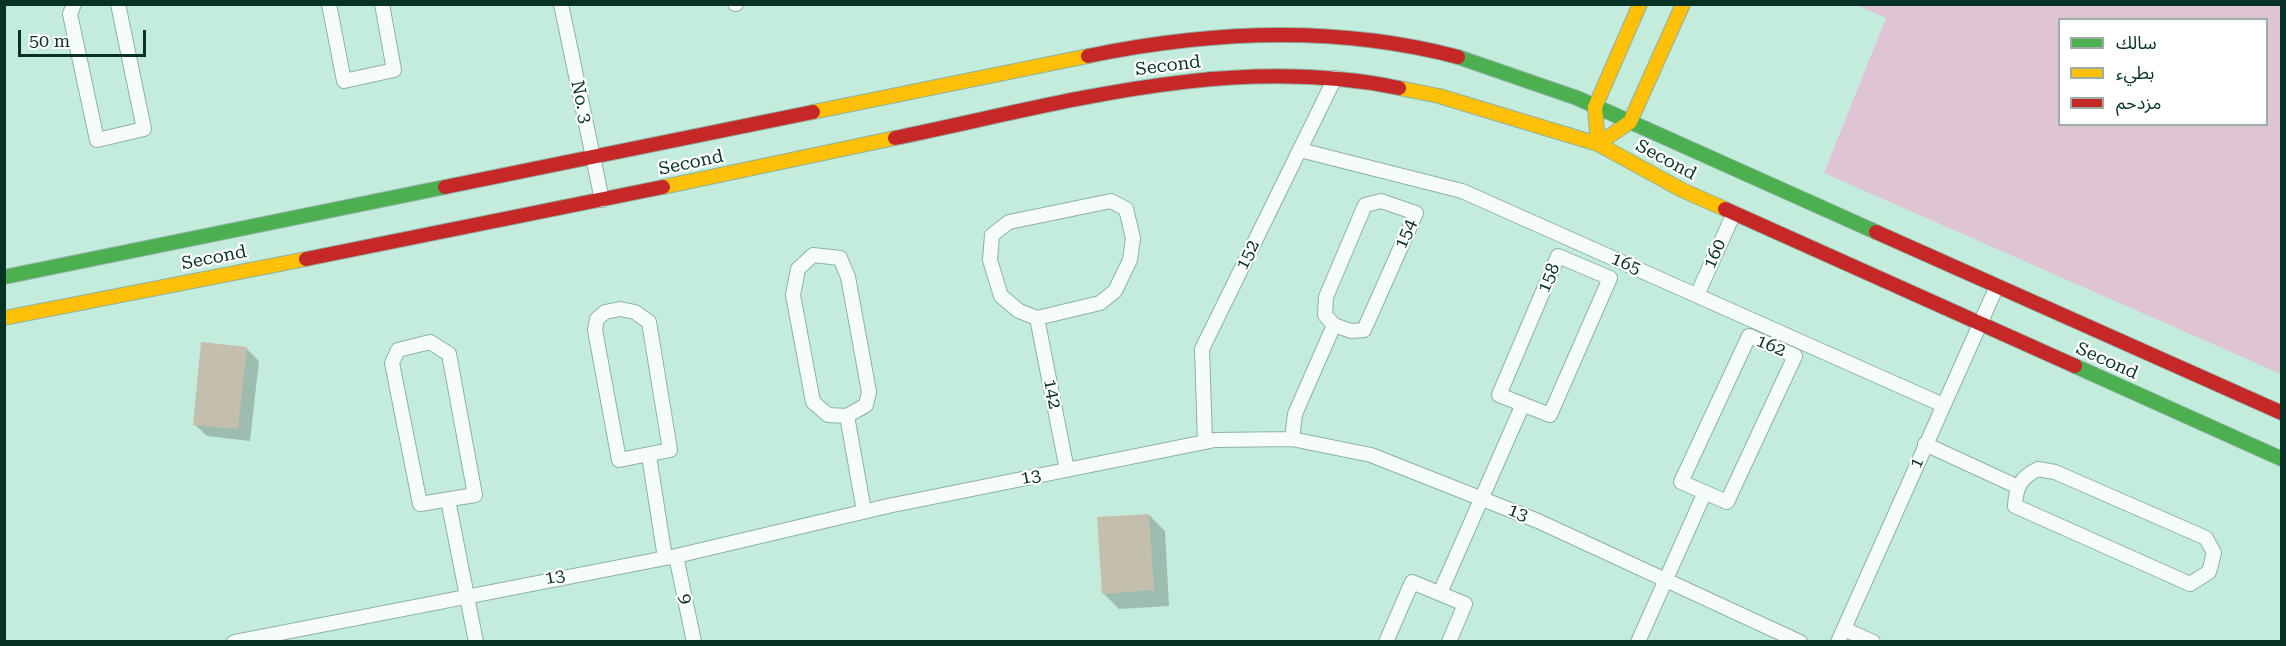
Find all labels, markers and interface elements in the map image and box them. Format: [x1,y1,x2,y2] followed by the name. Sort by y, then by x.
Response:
[21,18,148,56] scale bar
[2058,18,2268,126] legend
[29,30,70,51] text: 50 m
[2116,32,2157,53] text: سالك
[1134,51,1202,81] street label: Second
[2116,62,2154,83] text: بطيء
[566,78,596,126] street label: No. 3
[2116,92,2161,113] text: مزدحم
[1632,135,1700,185] street label: Second
[657,146,725,180] street label: Second
[1390,216,1422,252] street label: 154
[1699,236,1731,272] street label: 160
[1232,237,1264,273] street label: 152
[180,241,248,275] street label: Second
[1608,248,1644,280] street label: 165
[1533,260,1565,296] street label: 158
[1753,330,1789,362] street label: 162
[2073,338,2141,384] street label: Second
[1039,377,1065,411] street label: 142
[1905,454,1929,472] street label: 1
[1019,464,1043,490] street label: 13
[1505,499,1531,527] street label: 13
[543,565,567,589] street label: 13
[673,592,697,606] street label: 9

